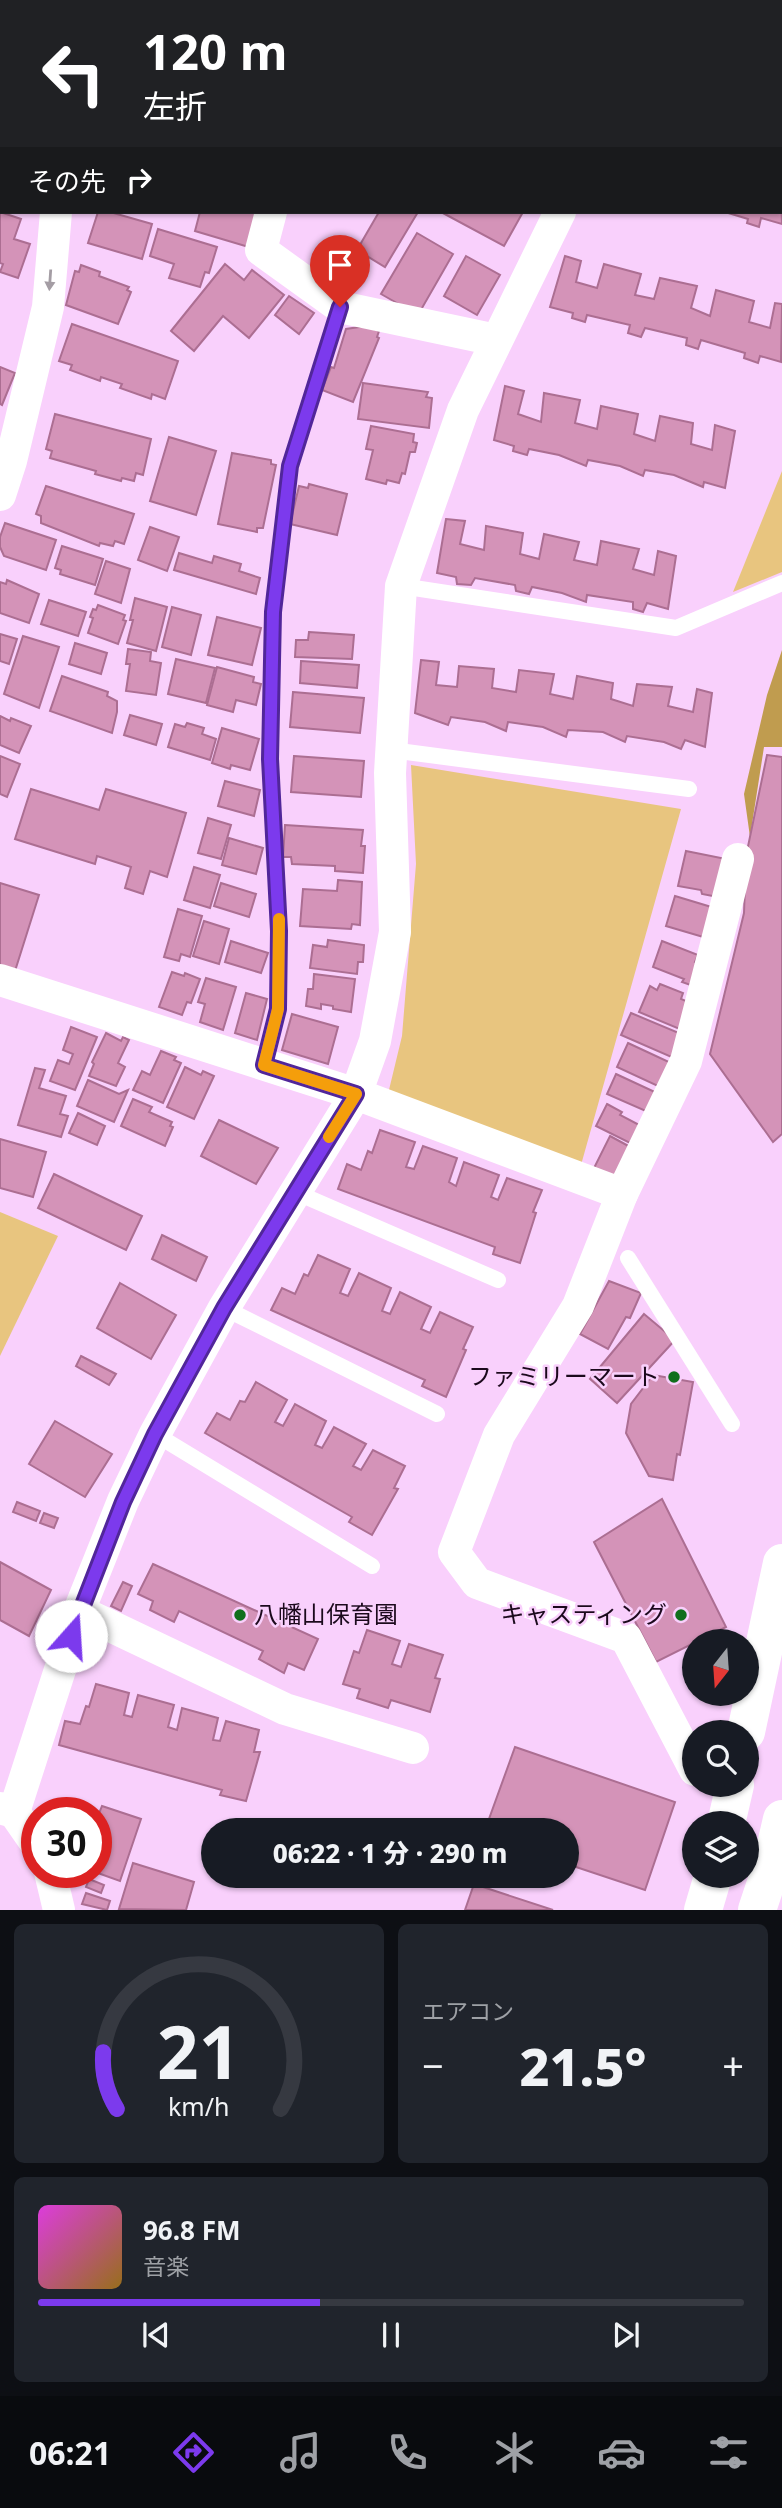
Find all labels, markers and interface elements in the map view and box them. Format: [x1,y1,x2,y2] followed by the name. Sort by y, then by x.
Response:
[143,18,288,84] text: 120 m
[28,28,119,119] icon: left
[143,84,207,127] text: 左折
[120,161,158,199] icon: right
[28,163,106,199] text: その先
[310,235,370,307] pin
[321,246,359,284] icon: arrive
[44,269,55,291] one-way arrow
[468,1359,660,1392] place label: ファミリーマート
[666,1369,682,1385] marker: ファミリーマート
[254,1597,398,1630] place label: 八幡山保育園
[500,1597,667,1630] place label: キャスティング
[34,1599,108,1673] position arrow
[232,1607,248,1623] marker: 八幡山保育園
[673,1607,689,1623] marker: キャスティング
[682,1629,760,1706] north arrow
[682,1629,759,1888] map controls
[682,1720,759,1797] button: search
[21,1797,112,1888] speed limit sign: 30
[682,1811,759,1888] button: layers
[273,1835,507,1871] text: 06:22 · 1 分 · 290 m
[422,1995,514,2027] text: エアコン
[157,2002,241,2101] text: 21
[520,2030,646,2101] text: 21.5°
[422,2039,444,2091] text: −
[722,2039,744,2091] text: +
[168,2089,230,2123] text: km/h
[143,2212,240,2248] text: 96.8 FM
[143,2250,189,2282] text: 音楽
[137,2316,175,2354] icon: previous
[372,2316,410,2354] icon: pause
[607,2316,645,2354] icon: next
[169,2428,218,2477] icon: directions
[276,2428,325,2477] icon: music
[383,2428,432,2477] icon: phone
[490,2428,539,2477] icon: climate
[597,2428,646,2477] icon: car
[704,2428,753,2477] icon: filters
[29,2431,111,2474] text: 06:21

